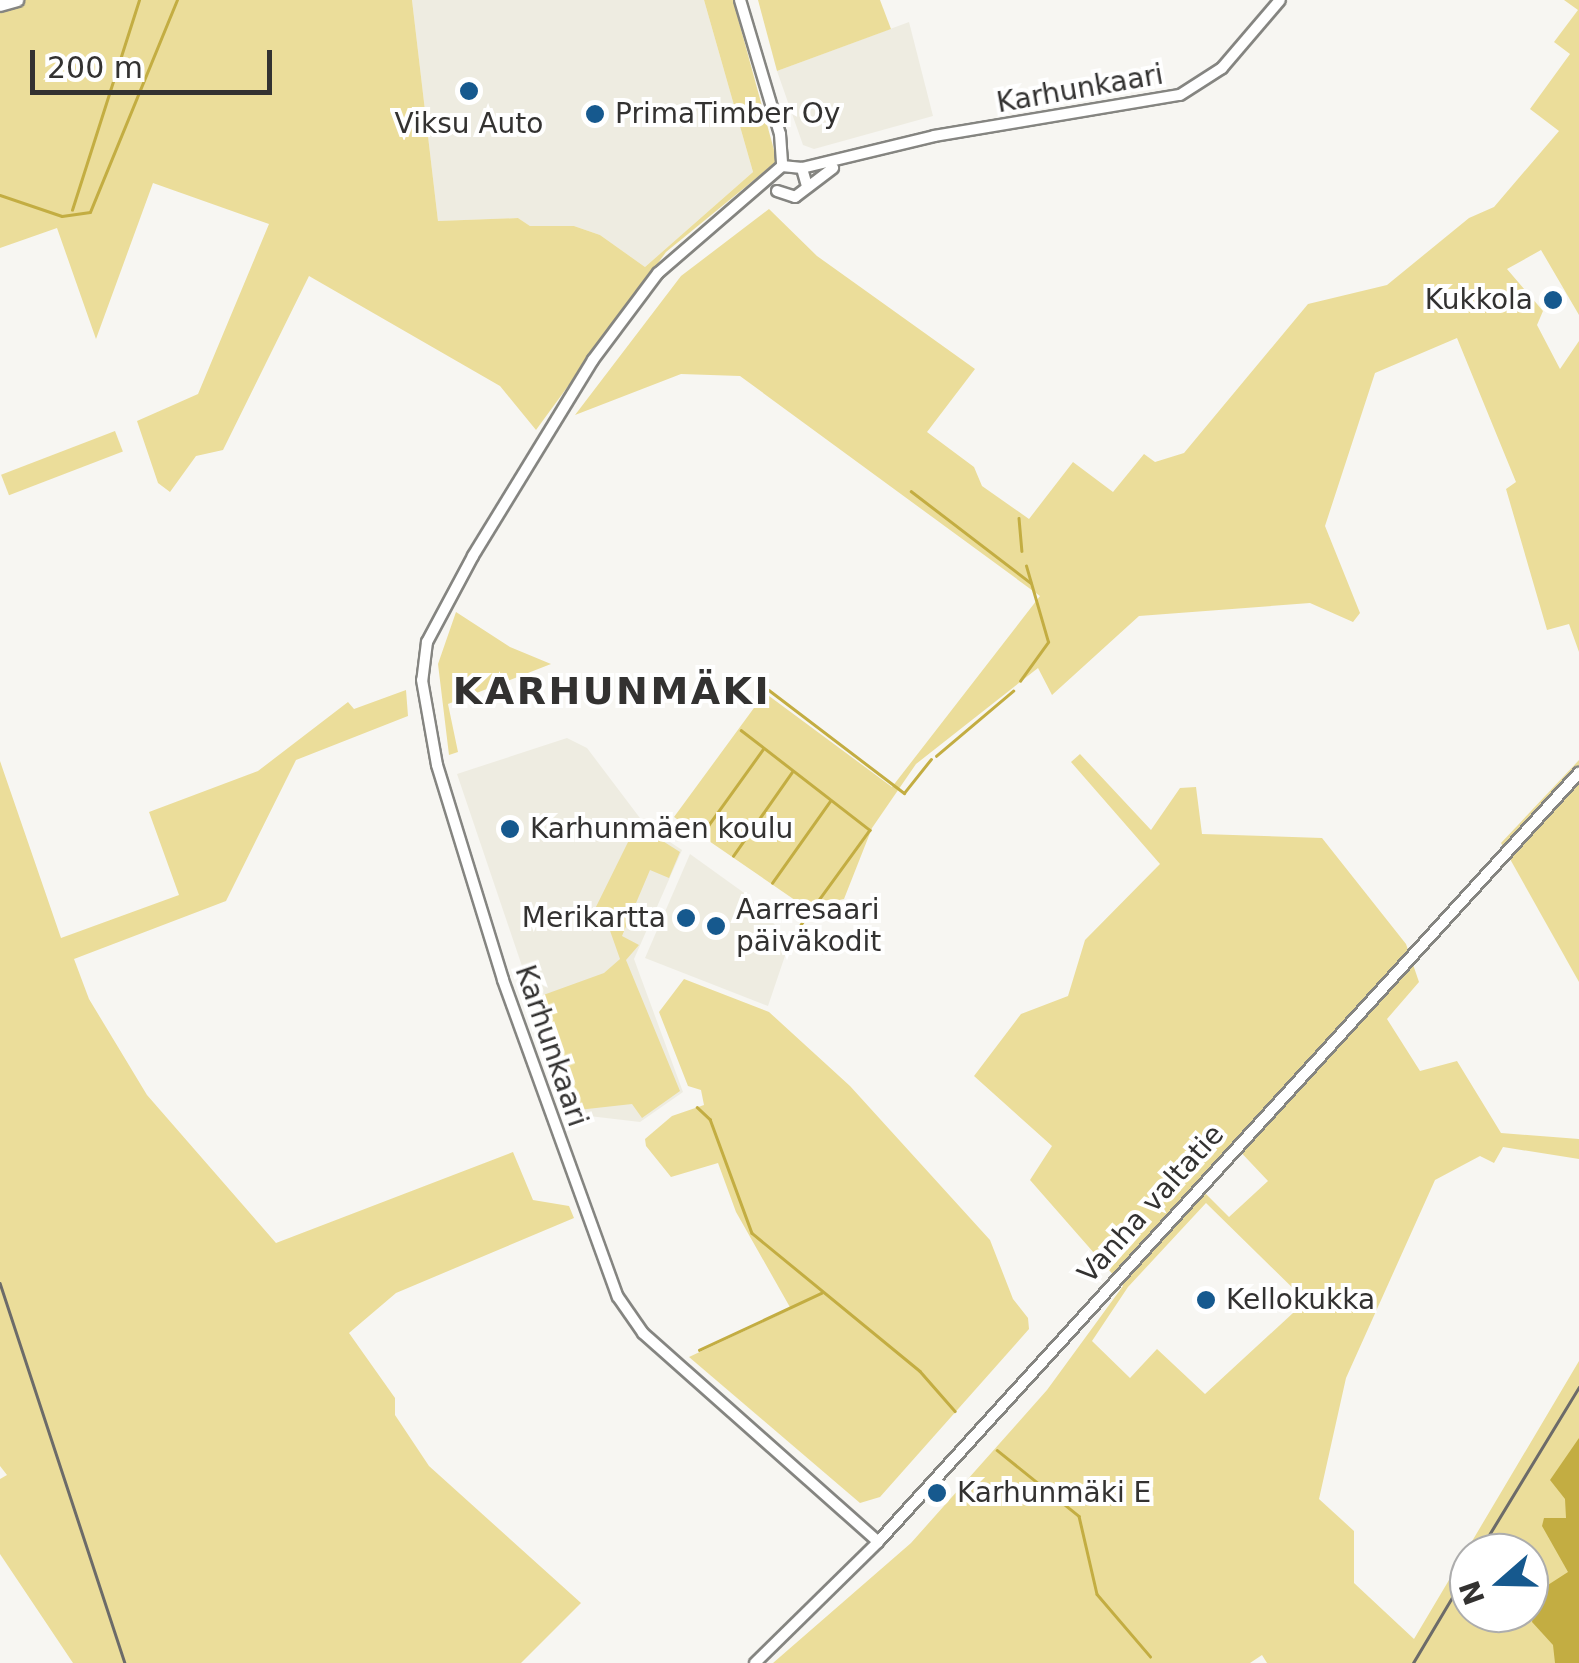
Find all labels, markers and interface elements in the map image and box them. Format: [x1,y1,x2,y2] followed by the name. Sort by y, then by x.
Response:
[35,30,278,92] scale bar
[47,50,143,85] text: 200 m
[994,58,1166,120] street label: Karhunkaari
[458,80,480,102] marker: Viksu Auto
[615,97,840,131] place label: PrimaTimber Oy
[584,103,606,125] marker: PrimaTimber Oy
[395,107,543,141] place label: Viksu Auto
[1425,283,1533,317] place label: Kukkola
[1542,289,1564,311] marker: Kukkola
[453,669,771,715] district label: KARHUNMÄKI
[530,812,793,846] place label: Karhunmäen koulu
[499,818,521,840] marker: Karhunmäen koulu
[736,893,881,959] place label: Aarresaari päiväkodit
[522,901,666,935] place label: Merikartta
[675,907,697,929] marker: Merikartta
[705,915,727,937] marker: Aarresaari päiväkodit
[508,961,594,1131] street label: Karhunkaari
[1071,1118,1231,1290] street label: Vanha valtatie
[1226,1283,1375,1317] place label: Kellokukka
[1195,1289,1217,1311] marker: Kellokukka
[957,1476,1151,1510] place label: Karhunmäki E
[926,1482,948,1504] marker: Karhunmäki E
[1449,1533,1549,1633] north arrow
[1453,1576,1492,1609] text: N

